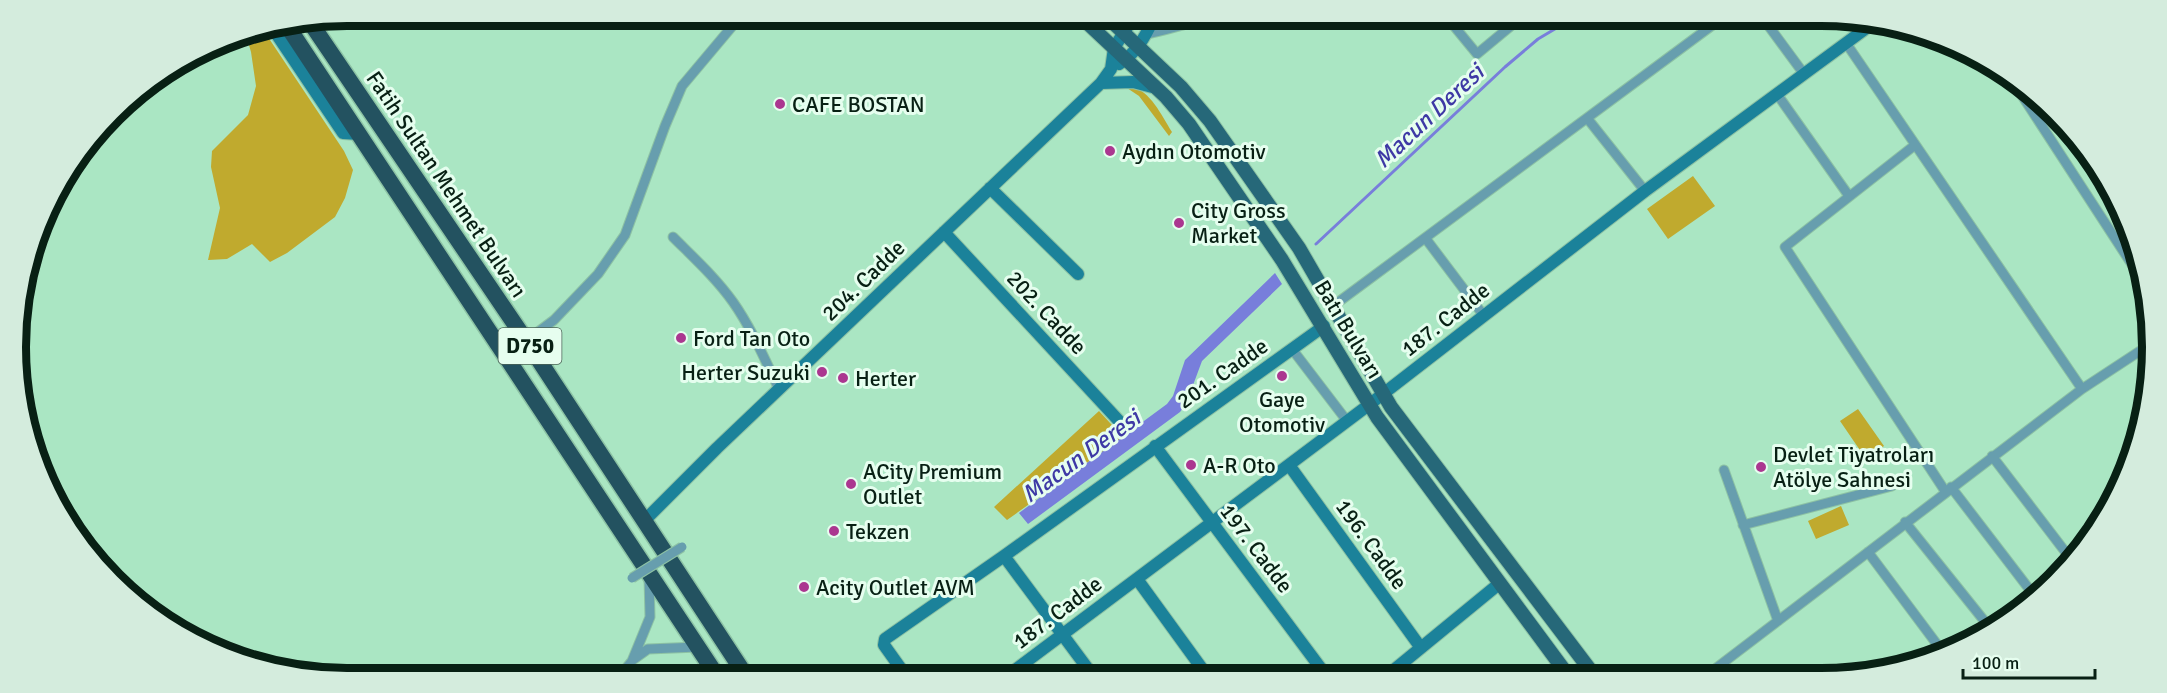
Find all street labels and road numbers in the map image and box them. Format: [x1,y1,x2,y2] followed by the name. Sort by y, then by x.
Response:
[361,66,533,303] street label: Fatih Sultan Mehmet Bulvarı
[816,234,910,326] street label: 204. Cadde
[1001,265,1092,360] street label: 202. Cadde
[1309,275,1388,383] street label: Batı Bulvarı
[1396,276,1495,362] street label: 187. Cadde
[498,328,562,364] road number: D750
[1172,332,1273,415] street label: 201. Cadde
[1330,494,1413,595] street label: 196. Cadde
[1214,498,1299,598] street label: 197. Cadde
[1007,570,1107,655] street label: 187. Cadde

